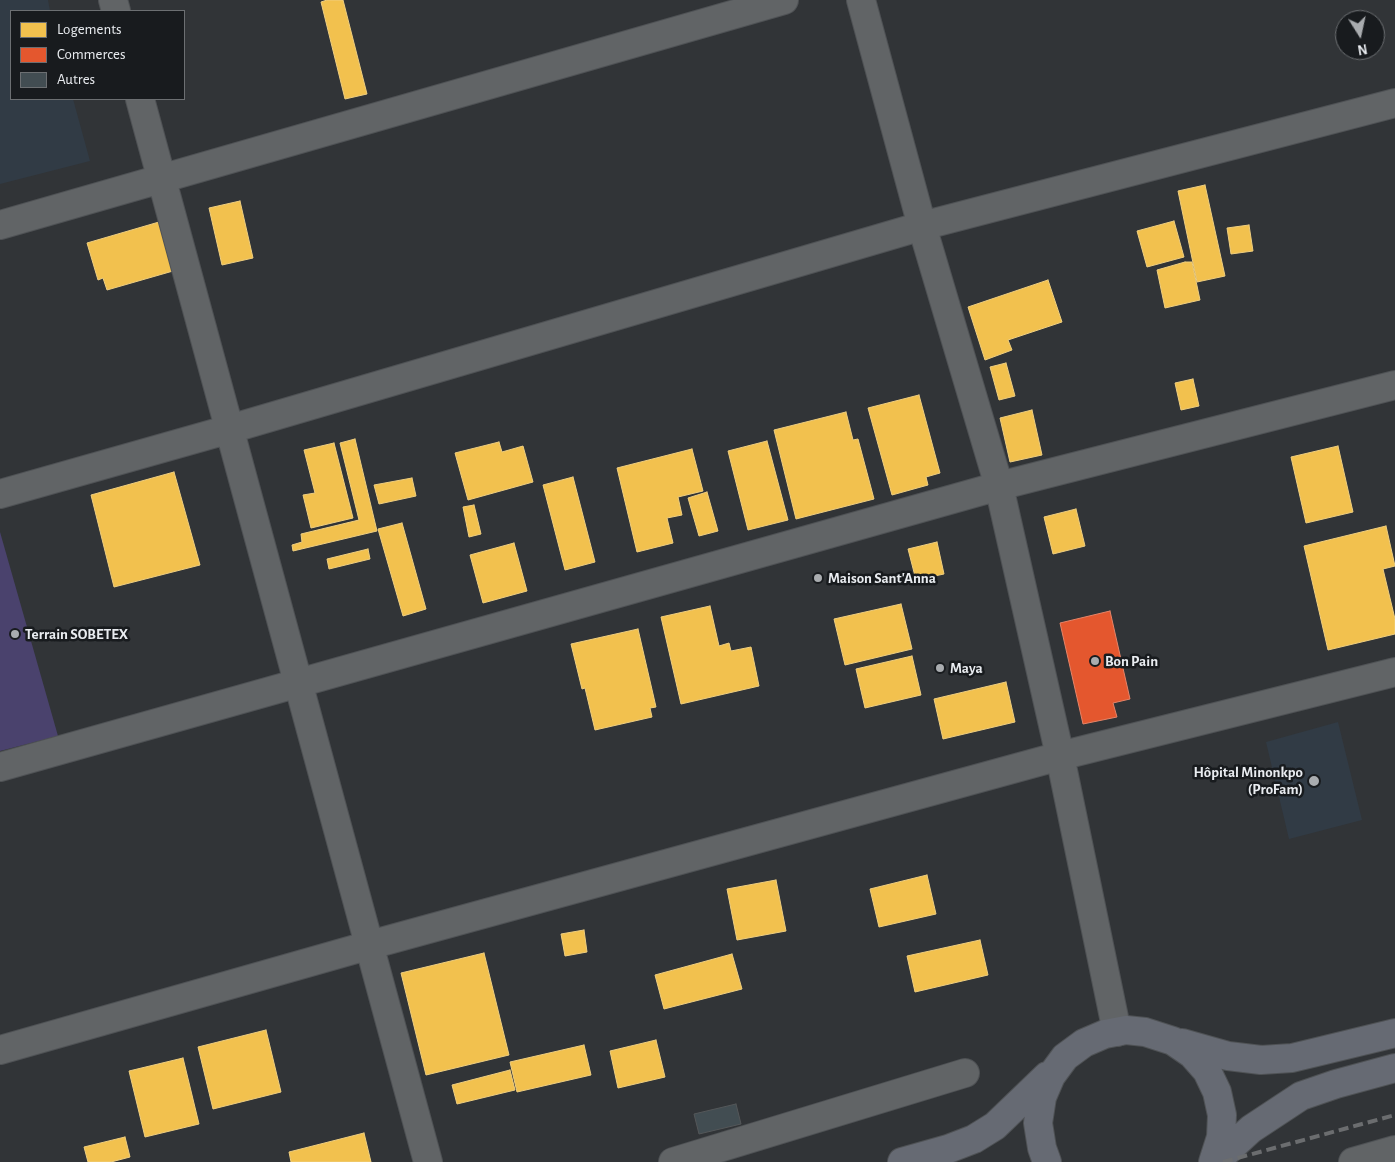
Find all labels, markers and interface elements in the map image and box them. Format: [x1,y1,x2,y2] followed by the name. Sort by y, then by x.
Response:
[10,10,185,100] legend
[1335,10,1385,60] north arrow
[57,22,122,37] text: Logements
[1356,41,1368,57] text: N
[57,47,126,62] text: Commerces
[57,72,95,87] text: Autres
[828,569,936,587] place label: Maison Sant'Anna
[812,572,824,584] marker: Maison Sant'Anna
[25,625,128,643] place label: Terrain SOBETEX
[9,628,21,640] marker: Terrain SOBETEX
[1105,652,1158,670] place label: Bon Pain
[1089,655,1101,667] marker: Bon Pain
[950,659,983,677] place label: Maya
[934,662,946,674] marker: Maya
[1194,763,1303,798] place label: Hôpital Minonkpo (ProFam)
[1307,774,1321,788] marker: Hôpital Minonkpo (ProFam)

